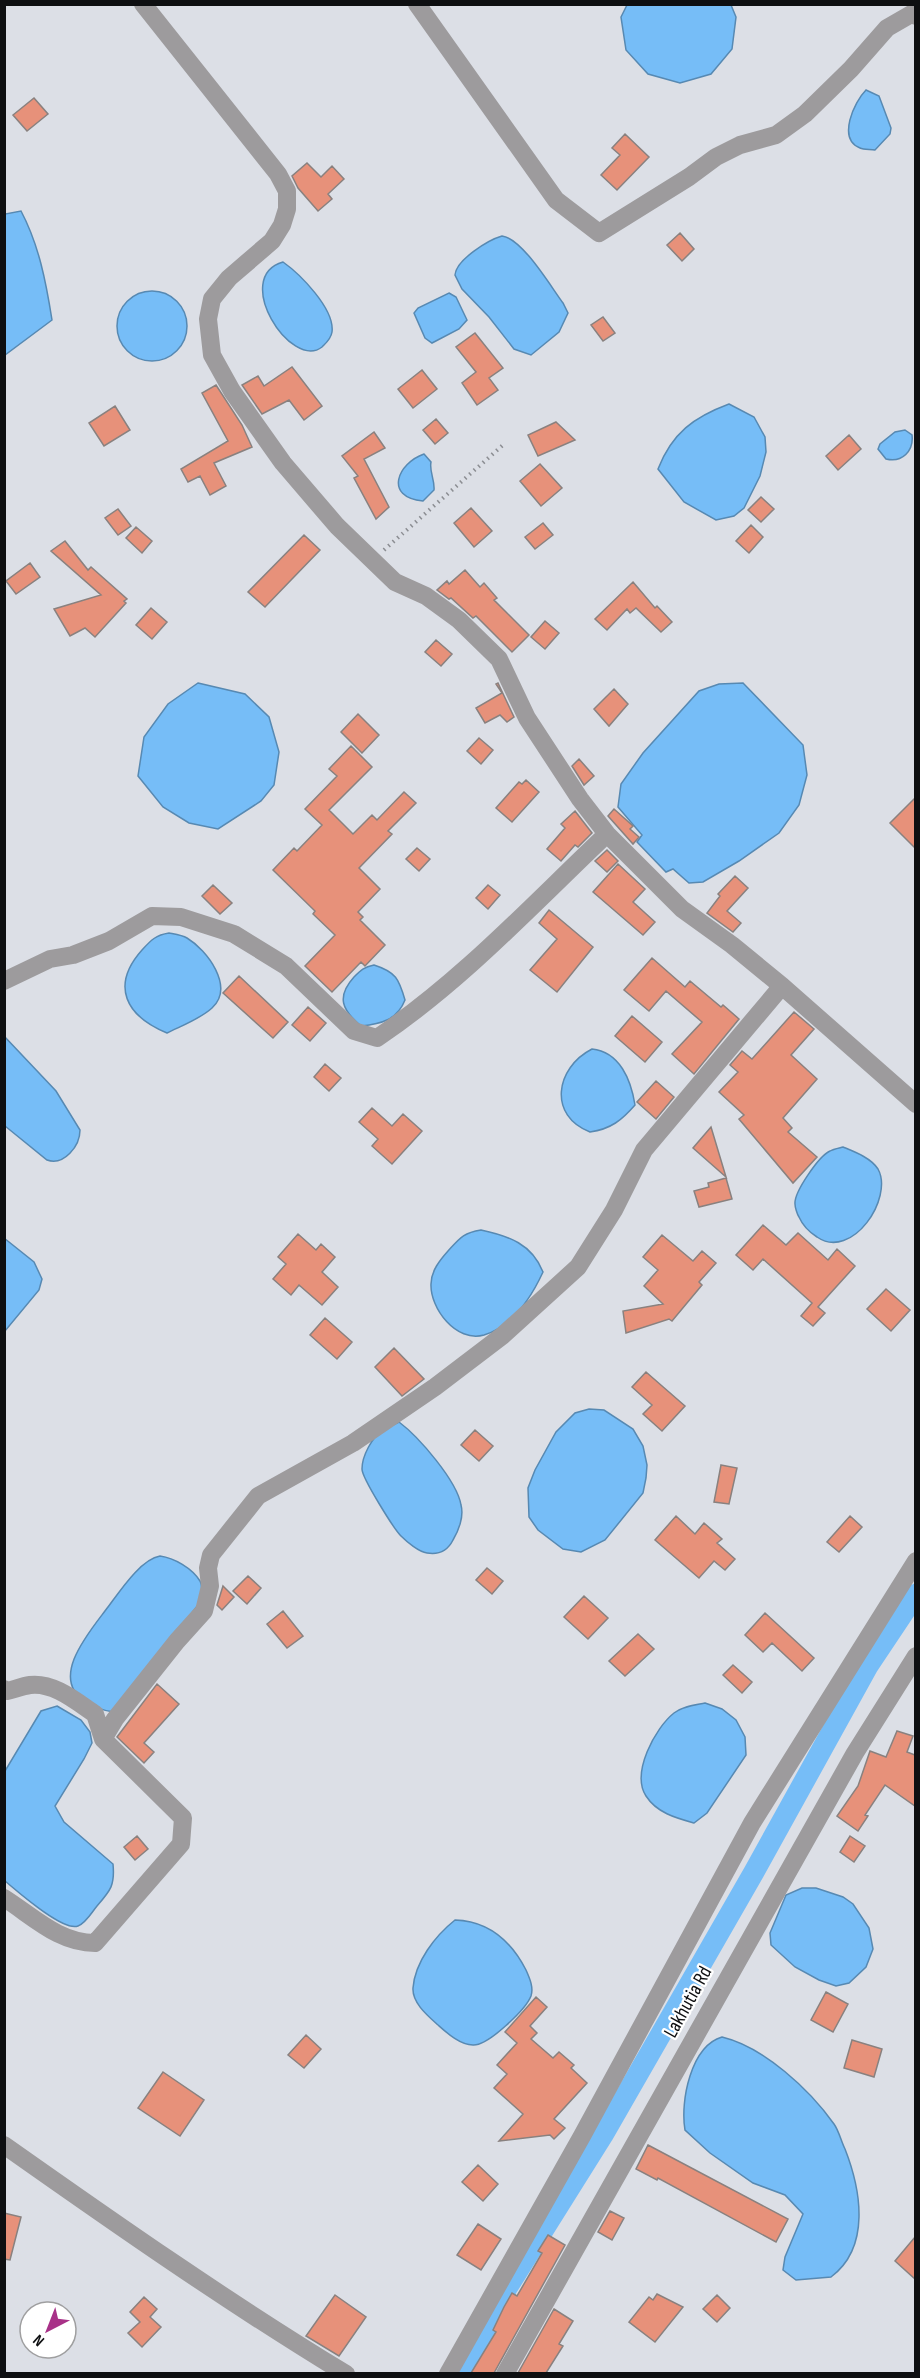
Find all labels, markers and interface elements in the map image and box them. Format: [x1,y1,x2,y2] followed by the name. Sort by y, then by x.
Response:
[659,1962,717,2042] street label: Lakhutia Rd
[18,2300,78,2360] north arrow
[29,2330,48,2350] text: N

